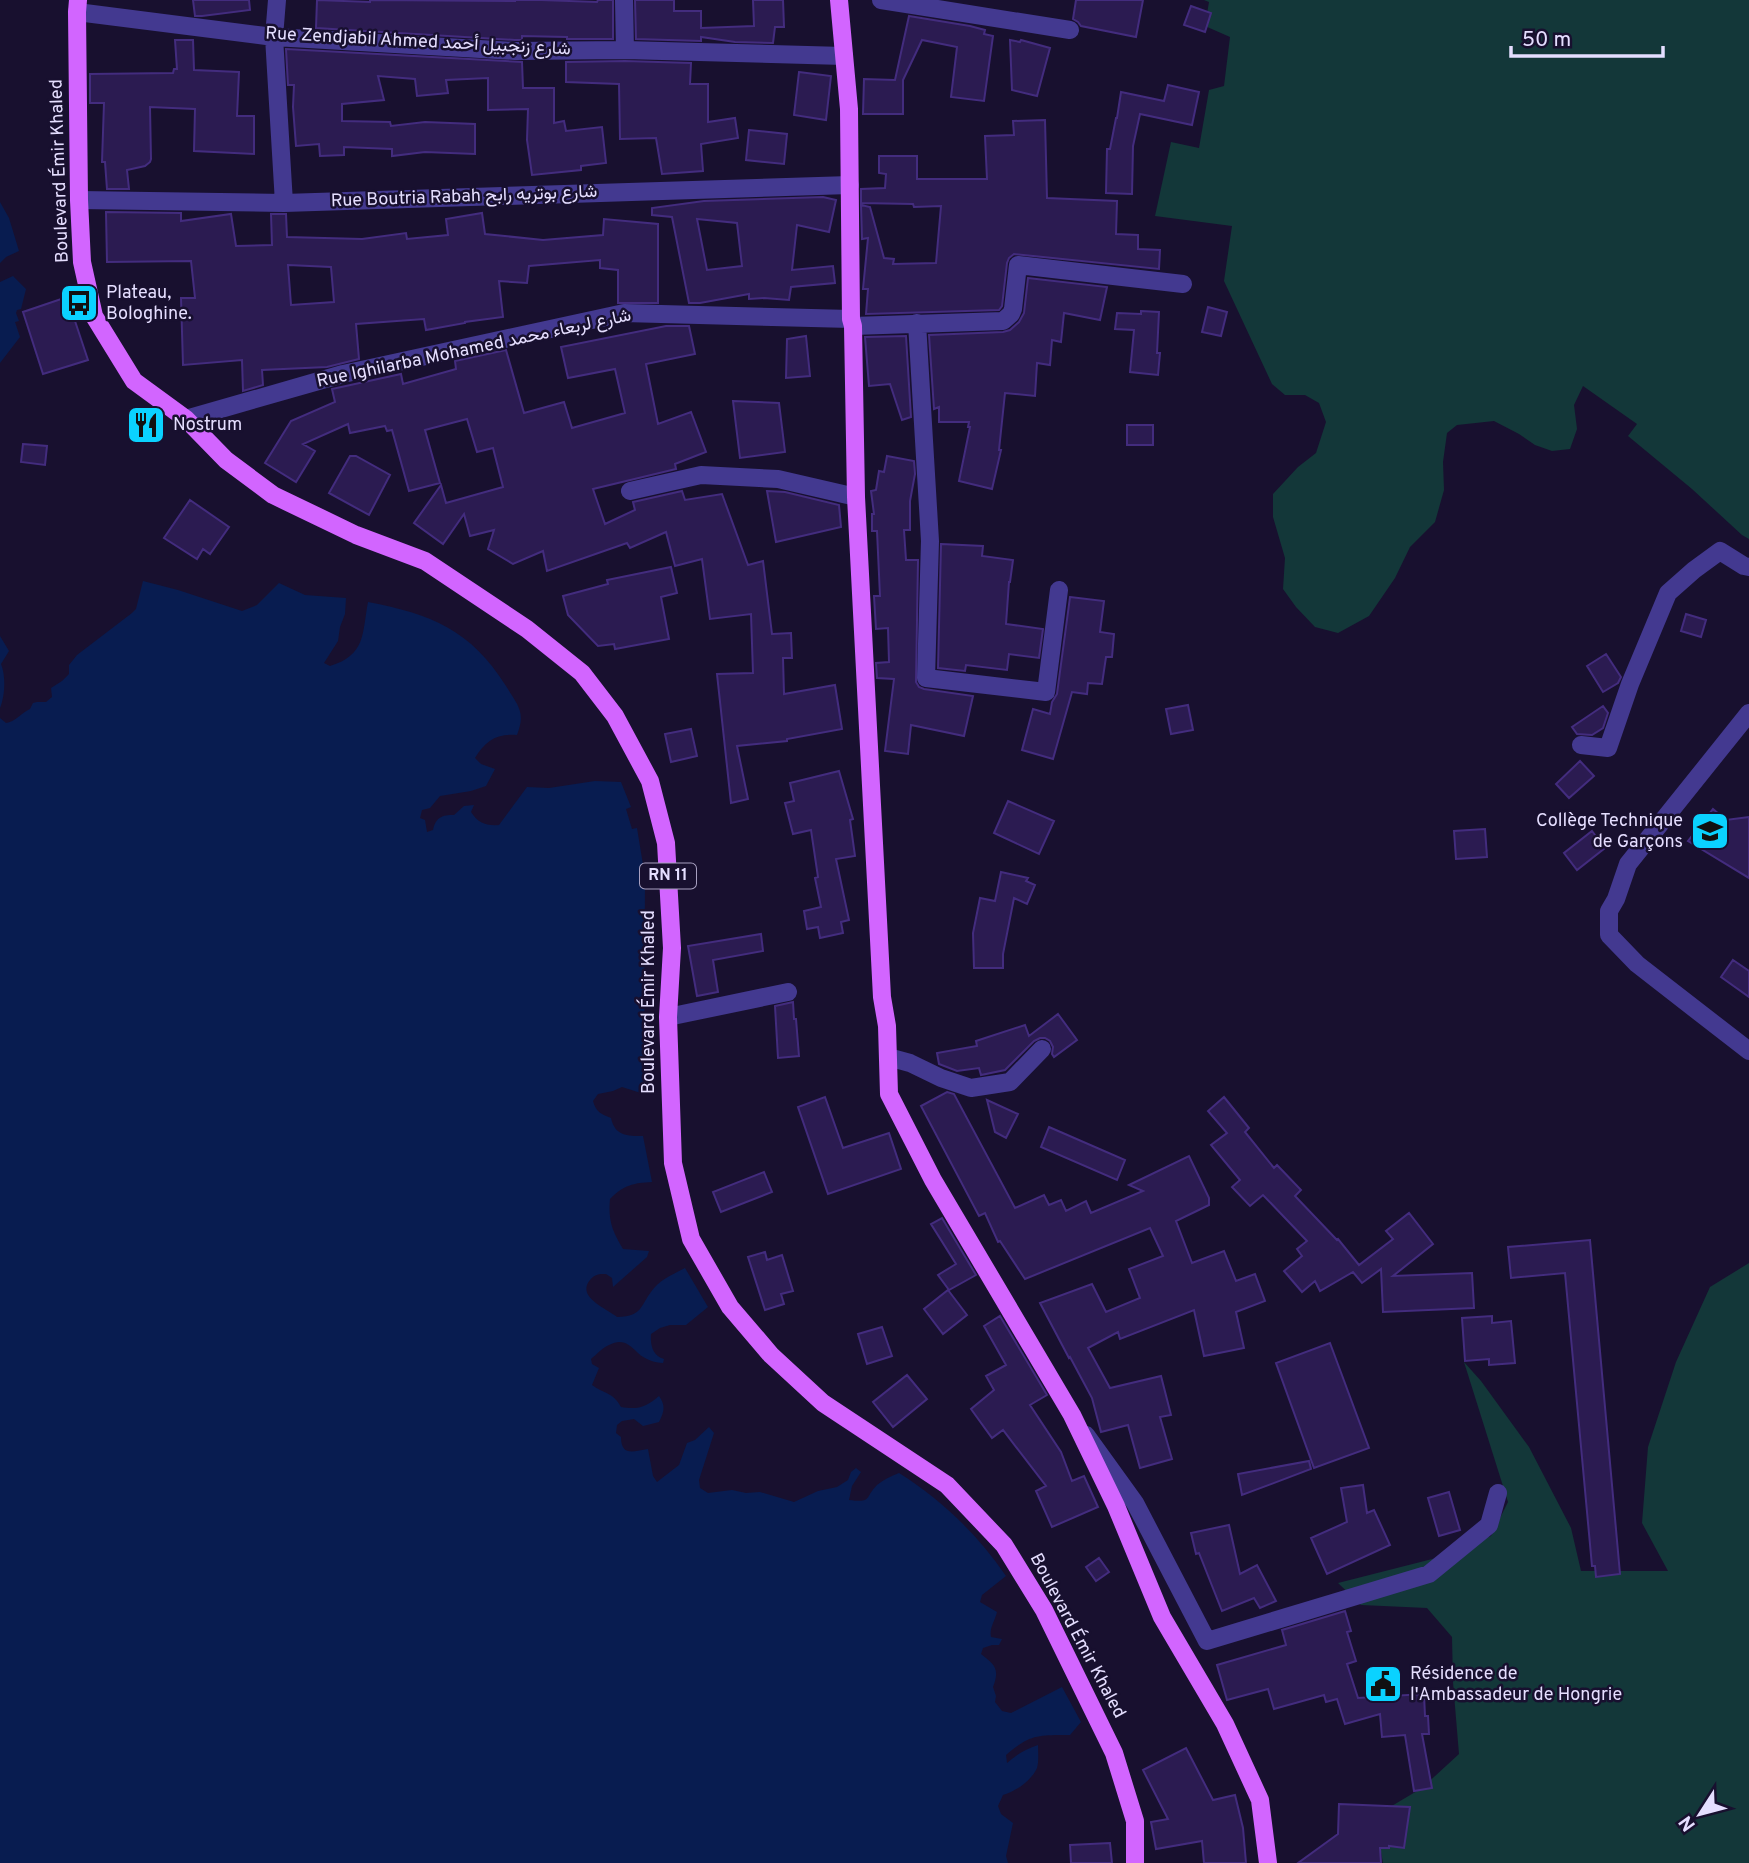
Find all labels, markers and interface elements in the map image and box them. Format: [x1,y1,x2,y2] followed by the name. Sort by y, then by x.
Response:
[1511,14,1663,58] scale bar
[265,23,571,61] street label: Rue Zendjabil Ahmed شارع زنجبيل أحمد
[1522,27,1571,54] text: 50 m
[43,79,75,263] street label: Boulevard Émir Khaled
[330,181,598,213] street label: Rue Boutria Rabah شارع بوتريه رابح
[58,282,100,324] bus stop icon: Plateau, Bologhine.
[106,282,192,326] place label: Plateau, Bologhine.
[315,304,633,394] street label: Rue Ighilarba Mohamed شارع لربعاء محمد
[125,404,167,446] restaurant icon: Nostrum
[173,414,242,437] place label: Nostrum
[1536,810,1683,854] place label: Collège Technique de Garçons
[1689,810,1731,852] school or university icon: Collège Technique de Garçons
[640,863,696,888] road number: RN 11
[636,910,661,1094] street label: Boulevard Émir Khaled
[1024,1549,1132,1723] street label: Boulevard Émir Khaled
[1362,1663,1404,1705] public building icon: Résidence de l'Ambassadeur de Hongrie
[1410,1663,1622,1707] place label: Résidence de l'Ambassadeur de Hongrie
[1665,1779,1735,1849] north arrow
[1674,1810,1702,1835] text: N

